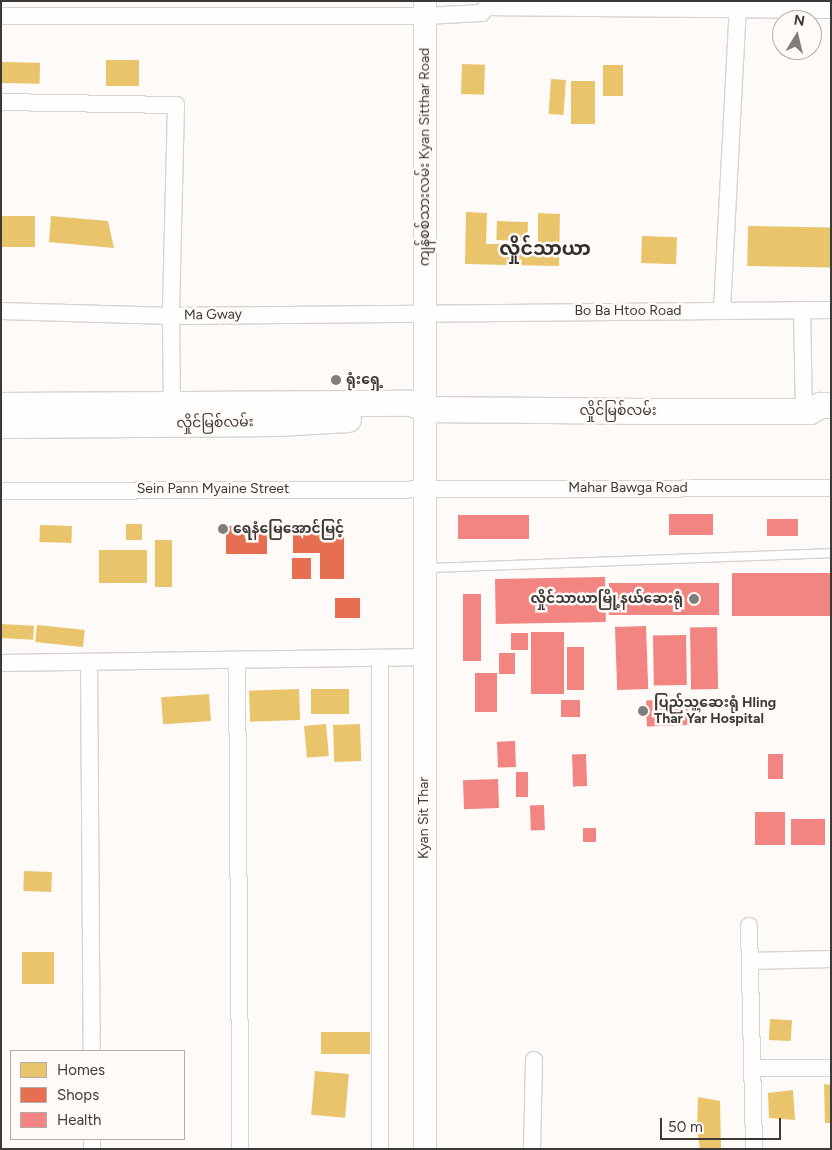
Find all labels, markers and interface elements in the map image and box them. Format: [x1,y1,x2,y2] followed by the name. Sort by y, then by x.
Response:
[772,10,822,60] north arrow
[793,11,806,30] text: N
[417,48,433,266] street label: ကျန်စစ်သားလမ်း Kyan Sitthar Road
[499,238,591,260] district label: လှိုင်သာယာ
[575,303,681,319] street label: Bo Ba Htoo Road
[184,306,242,324] street label: Ma Gway
[346,372,383,388] place label: ရုံးရှေ့
[330,374,342,386] marker: ရုံးရှေ့
[579,403,657,419] street label: လှိုင်မြစ်လမ်း
[176,414,254,432] street label: လှိုင်မြစ်လမ်း
[568,480,688,496] street label: Mahar Bawga Road
[137,481,289,497] street label: Sein Pann Myaine Street
[233,521,344,537] place label: ရေနံမြေအောင်မြင့်
[217,523,229,535] marker: ရေနံမြေအောင်မြင့်
[530,591,683,607] place label: လှိုင်သာယာမြို့နယ်ဆေးရုံ
[687,592,701,606] marker: လှိုင်သာယာမြို့နယ်ဆေးရုံ
[654,695,776,728] place label: ပြည်သူ့ဆေးရုံ Hling Thar Yar Hospital
[636,704,650,718] marker: ပြည်သူ့ဆေးရုံ Hling Thar Yar Hospital
[416,777,432,859] street label: Kyan Sit Thar
[10,1050,185,1140] legend
[57,1061,105,1079] text: Homes
[57,1086,99,1104] text: Shops
[662,1108,783,1140] scale bar
[57,1111,101,1129] text: Health
[668,1118,703,1136] text: 50 m

